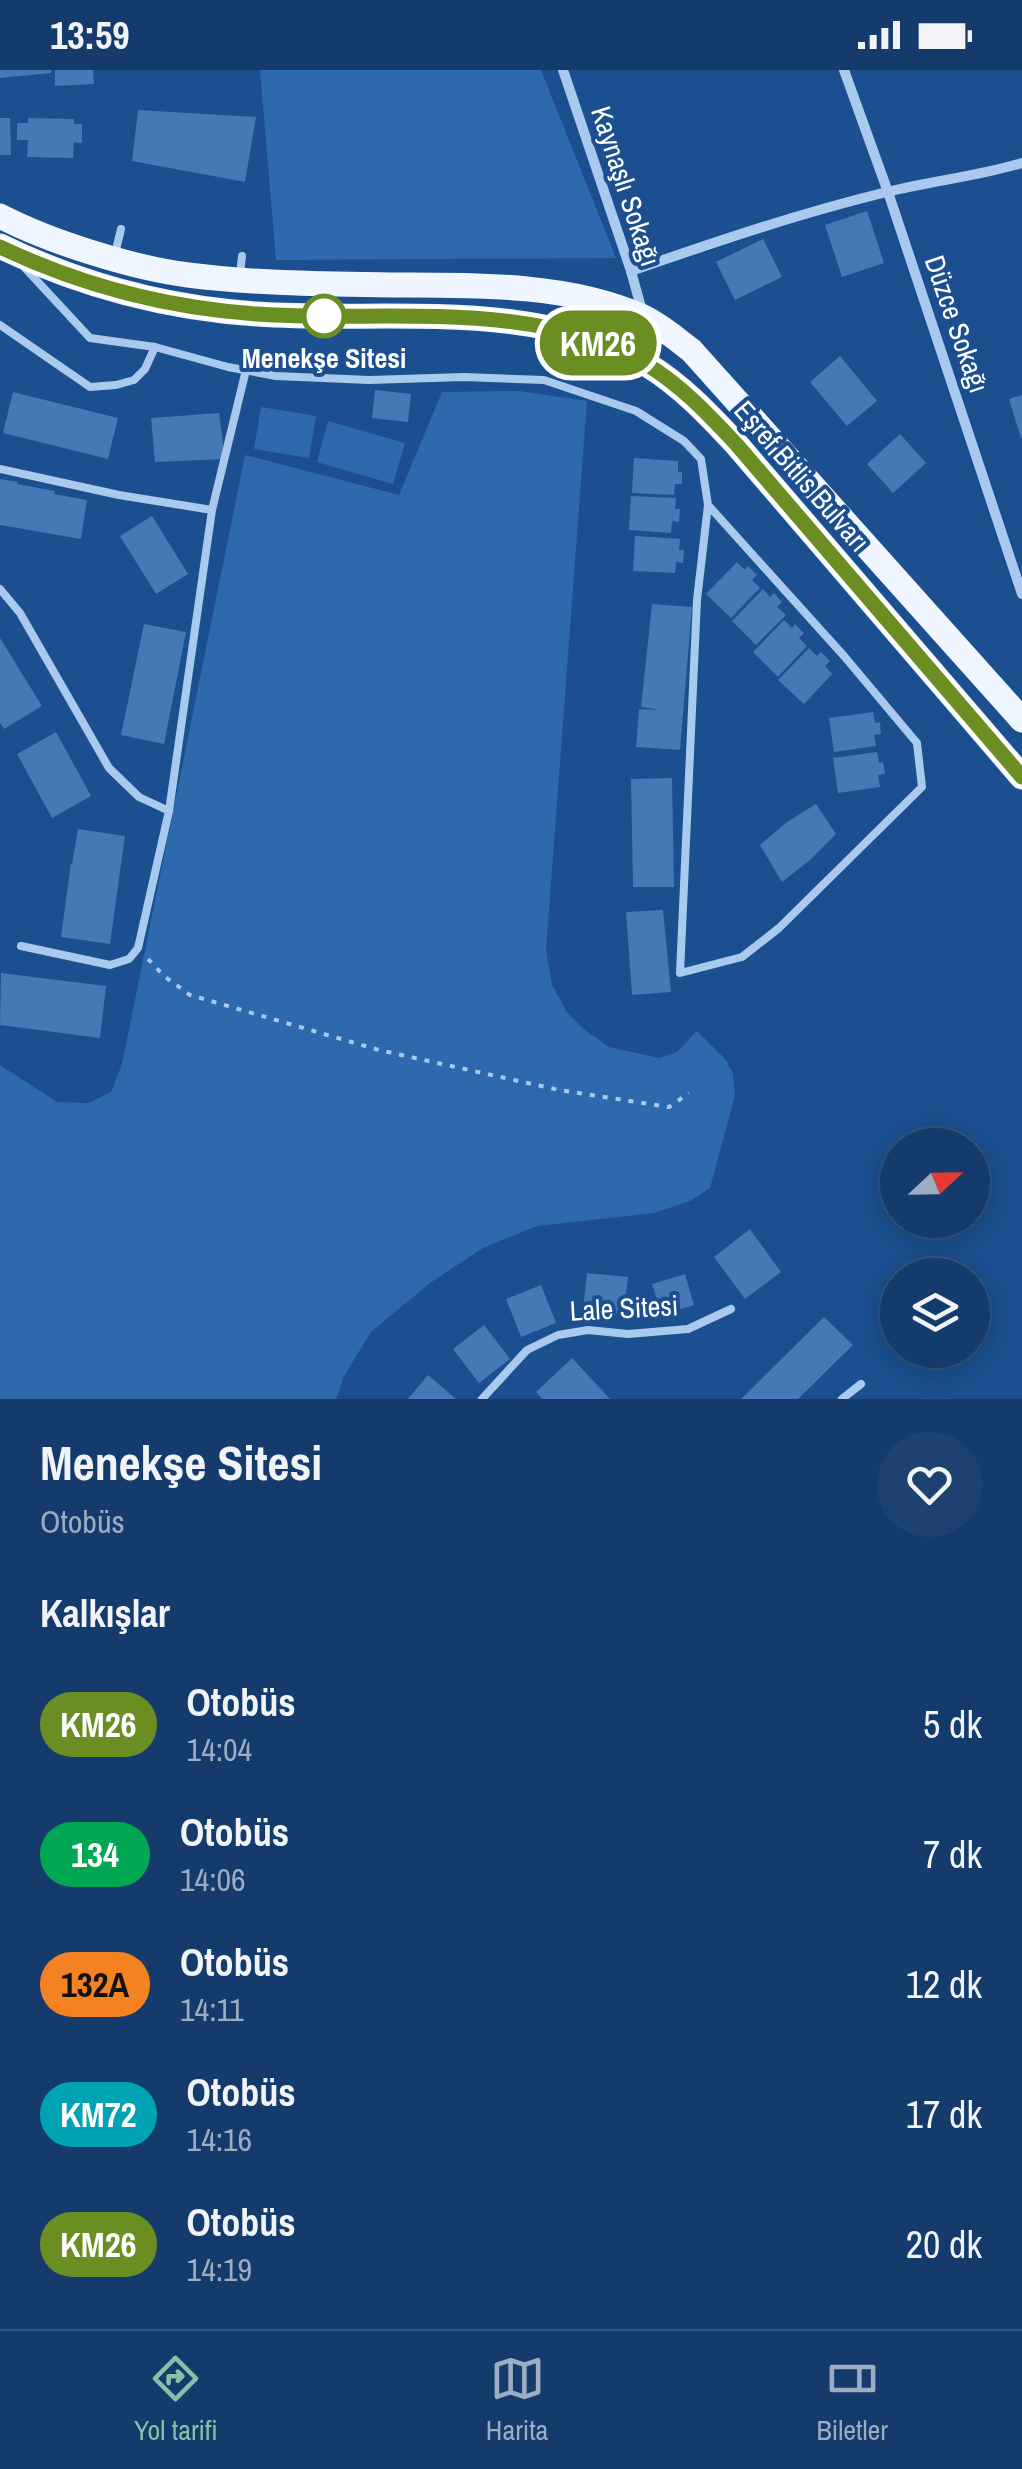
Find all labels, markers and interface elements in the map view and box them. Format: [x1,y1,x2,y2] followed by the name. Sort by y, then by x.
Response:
[50,10,130,61] text: 13:59
[582,101,670,271] street label: Kaynaşlı Sokağı
[916,250,998,398] street label: Düzce Sokağı
[303,295,345,337] marker: Menekşe Sitesi
[528,310,668,376] line badge: KM26
[560,320,636,367] text: KM26
[242,339,406,377] place label: Menekşe Sitesi
[726,392,878,560] street label: Eşref Bitlis Bulvarı
[880,1128,990,1238] north arrow
[880,1128,990,1368] map controls
[880,1258,990,1368] button: layers
[569,1286,679,1330] street label: Lale Sitesi
[40,1430,322,1495] text: Menekşe Sitesi
[877,1432,982,1537] button: heart
[40,1500,125,1543] text: Otobüs
[40,1588,170,1639] text: Kalkışlar
[187,1677,296,1728] text: Otobüs
[923,1699,982,1750] text: 5 dk
[60,1701,137,1748] text: KM26
[187,1728,252,1771] text: 14:04
[180,1807,289,1858] text: Otobüs
[923,1829,982,1880] text: 7 dk
[71,1831,119,1878] text: 134
[180,1858,246,1901] text: 14:06
[180,1937,289,1988] text: Otobüs
[906,1959,982,2010] text: 12 dk
[61,1961,129,2008] text: 132A
[180,1988,244,2031] text: 14:11
[187,2067,296,2118] text: Otobüs
[906,2089,982,2140] text: 17 dk
[60,2091,137,2138] text: KM72
[187,2118,252,2161] text: 14:16
[187,2197,296,2248] text: Otobüs
[906,2219,982,2270] text: 20 dk
[60,2221,137,2268] text: KM26
[187,2248,252,2291] text: 14:19
[134,2351,218,2449] tab: Yol tarifi
[486,2351,548,2449] tab: Harita
[816,2351,888,2449] tab: Biletler

